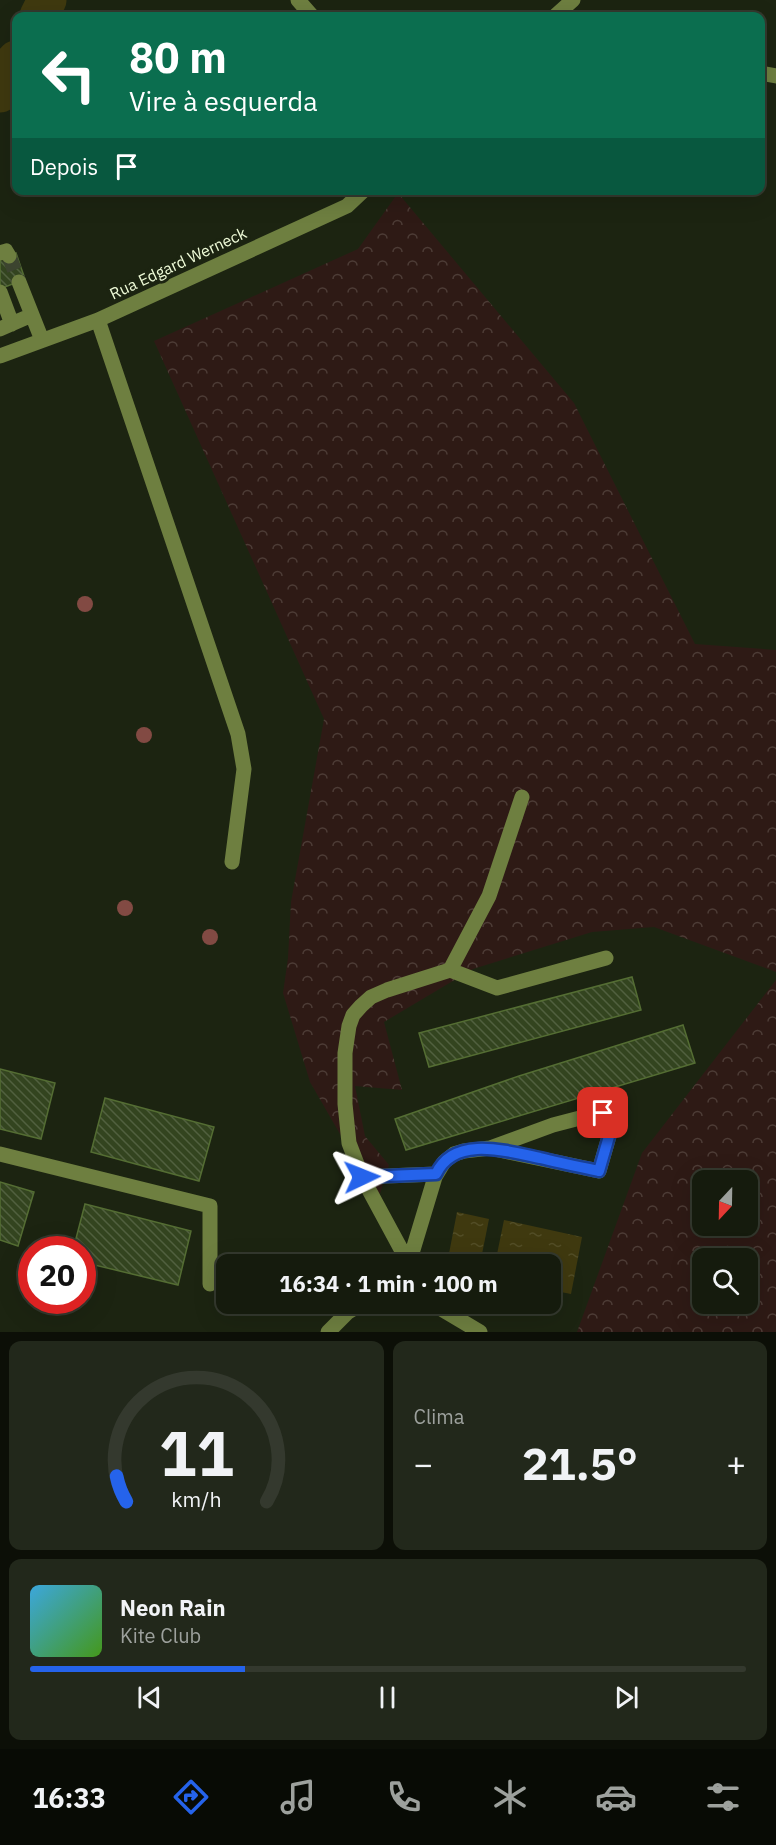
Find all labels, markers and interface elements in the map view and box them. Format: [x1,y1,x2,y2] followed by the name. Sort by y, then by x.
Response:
[129,30,227,85] text: 80 m
[30,36,108,114] icon: left
[129,83,318,118] text: Vire à esquerda
[110,150,143,183] icon: arrive
[30,152,98,181] text: Depois
[106,222,250,304] street label: Rua Edgard Werneck
[577,1087,628,1138] pin
[586,1096,619,1129] icon: arrive
[330,1145,394,1209] position arrow
[692,1170,758,1236] north arrow
[692,1170,758,1314] map controls
[18,1236,96,1314] speed limit sign: 20
[692,1248,758,1314] button: search
[279,1269,498,1298] text: 16:34 · 1 min · 100 m
[414,1403,465,1430] text: Clima
[159,1412,234,1493] text: 11
[522,1434,638,1492] text: 21.5°
[414,1442,433,1485] text: −
[726,1442,746,1485] text: +
[171,1486,221,1514] text: km/h
[120,1593,226,1622] text: Neon Rain
[120,1622,201,1649] text: Kite Club
[133,1681,166,1714] icon: previous
[371,1681,404,1714] icon: pause
[610,1681,643,1714] icon: next
[170,1776,212,1818] icon: directions
[277,1776,319,1818] icon: music
[383,1776,425,1818] icon: phone
[489,1776,531,1818] icon: climate
[595,1776,637,1818] icon: car
[702,1776,744,1818] icon: filters
[32,1780,106,1815] text: 16:33

